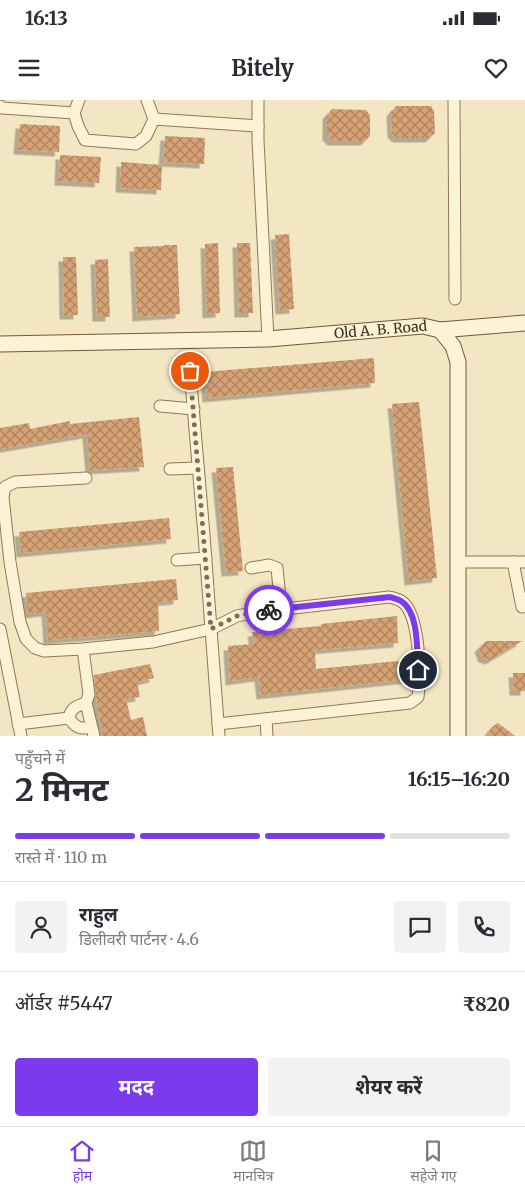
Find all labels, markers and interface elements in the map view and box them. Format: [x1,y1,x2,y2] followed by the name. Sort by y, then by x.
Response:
[25,6,68,30] text: 16:13
[15,54,43,82] icon: menu
[231,54,294,82] text: Bitely
[482,54,510,82] icon: heart
[333,317,428,342] street label: Old A. B. Road
[169,350,211,392] pin
[176,357,204,385] icon: bag
[244,585,294,635] courier
[255,596,283,624] icon: bike
[397,649,439,691] pin
[404,656,432,684] icon: home
[15,748,65,768] text: पहुँचने में
[408,767,510,791] text: 16:15–16:20
[15,770,109,810] text: 2 मिनट
[15,847,107,867] text: रास्ते में · 110 m
[15,901,67,953] button: person
[394,901,446,953] button: chat
[458,901,510,953] button: phone
[79,902,118,926] text: राहुल
[79,929,199,949] text: डिलीवरी पार्टनर · 4.6
[15,991,113,1015] text: ऑर्डर #5447
[462,992,510,1016] text: ₹820
[15,1058,258,1116] button: मदद
[268,1058,510,1116] button: शेयर करें
[68,1137,96,1187] tab: होम
[233,1137,273,1187] tab: मानचित्र
[410,1137,457,1187] tab: सहेजे गए

